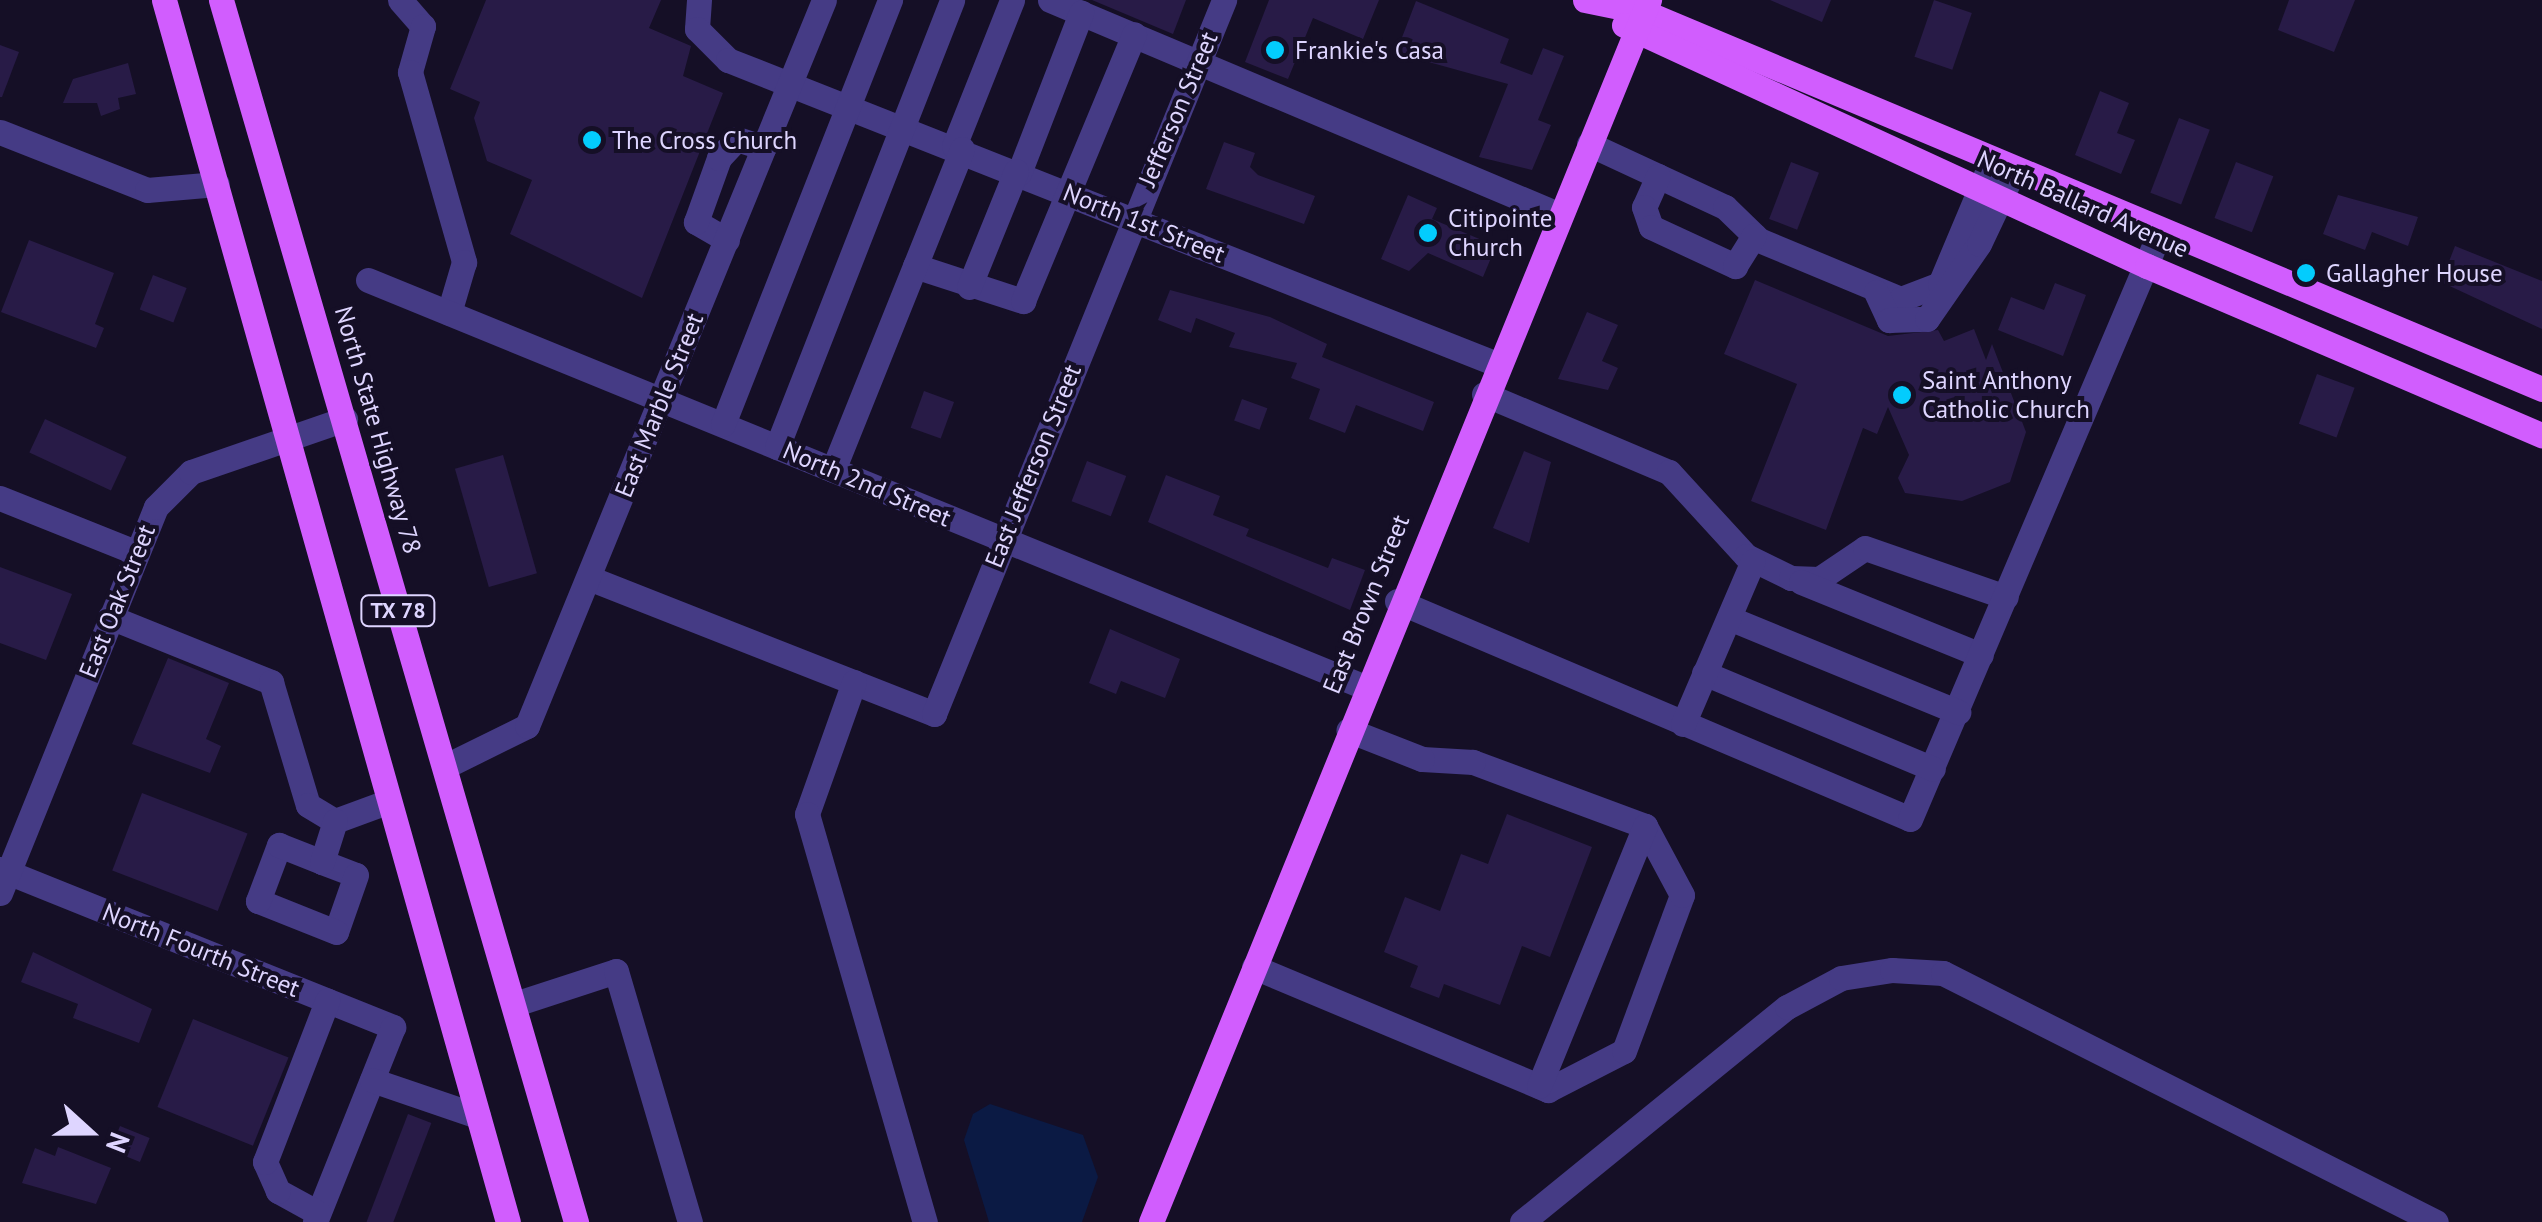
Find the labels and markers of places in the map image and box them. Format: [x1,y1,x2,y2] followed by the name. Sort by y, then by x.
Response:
[1295,35,1444,65] place label: Frankie's Casa
[1264,39,1286,61] marker: Frankie's Casa
[612,125,797,155] place label: The Cross Church
[581,129,603,151] marker: The Cross Church
[1448,204,1552,263] place label: Citipointe Church
[1417,222,1439,244] marker: Citipointe Church
[2326,258,2503,288] place label: Gallagher House
[2295,262,2317,284] marker: Gallagher House
[1922,366,2091,425] place label: Saint Anthony Catholic Church
[1891,384,1913,406] marker: Saint Anthony Catholic Church

